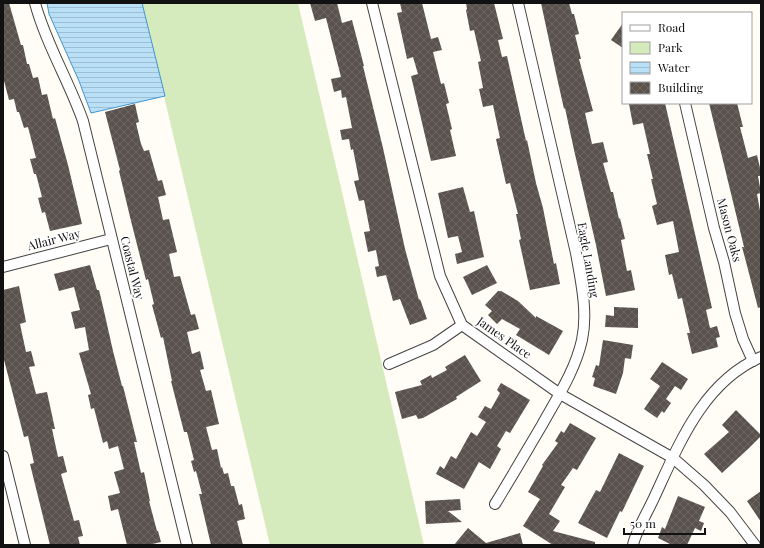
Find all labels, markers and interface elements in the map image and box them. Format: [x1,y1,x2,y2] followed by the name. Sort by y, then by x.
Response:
[622,12,752,104] legend
[658,19,685,35] text: Road
[658,39,683,55] text: Park
[657,59,691,75] text: Water
[658,79,704,95] text: Building
[714,196,746,263] street label: Mason Oaks
[575,221,604,299] street label: Eagle Landing
[25,225,82,254] street label: Allair Way
[117,234,149,301] street label: Coastal Way
[473,312,535,362] street label: James Place
[624,510,705,536] scale bar
[630,515,656,531] text: 50 m

